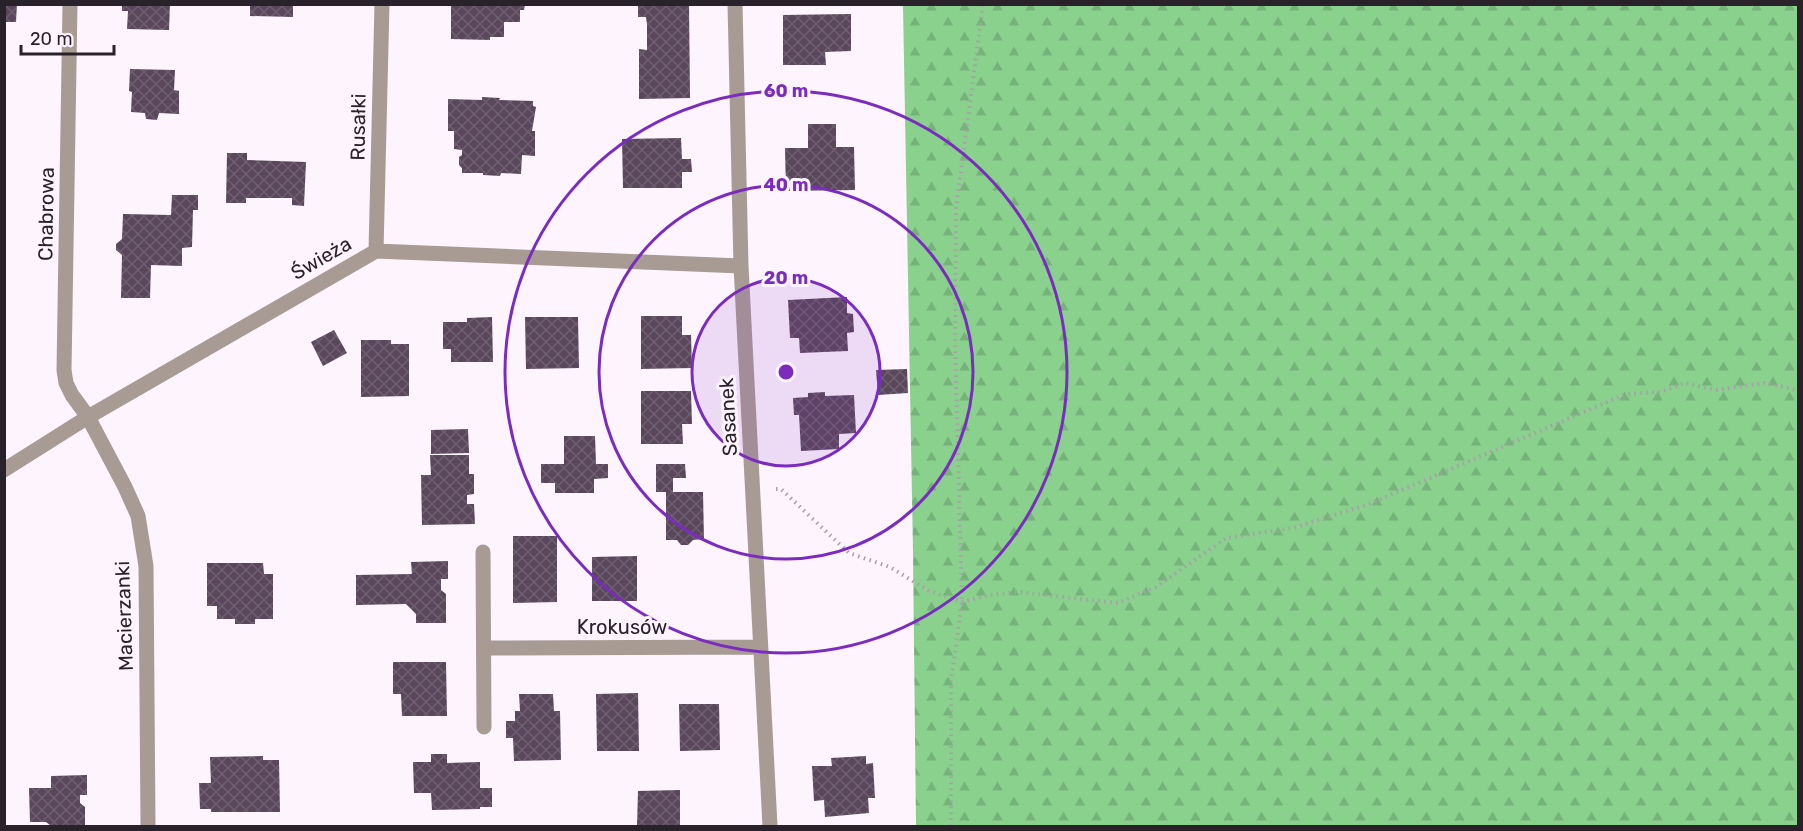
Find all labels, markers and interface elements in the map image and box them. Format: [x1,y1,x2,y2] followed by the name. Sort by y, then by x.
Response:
[21,18,114,56] scale bar
[30,28,72,50] text: 20 m
[764,80,808,102] text: 60 m
[345,93,371,161] street label: Rusałki
[33,167,59,261] street label: Chabrowa
[764,174,808,196] text: 40 m
[287,231,355,285] street label: Świeża
[764,267,808,289] text: 20 m
[776,362,796,382] centre of rings
[714,377,742,457] street label: Sasanek
[110,561,138,671] street label: Macierzanki
[577,615,667,639] street label: Krokusów

